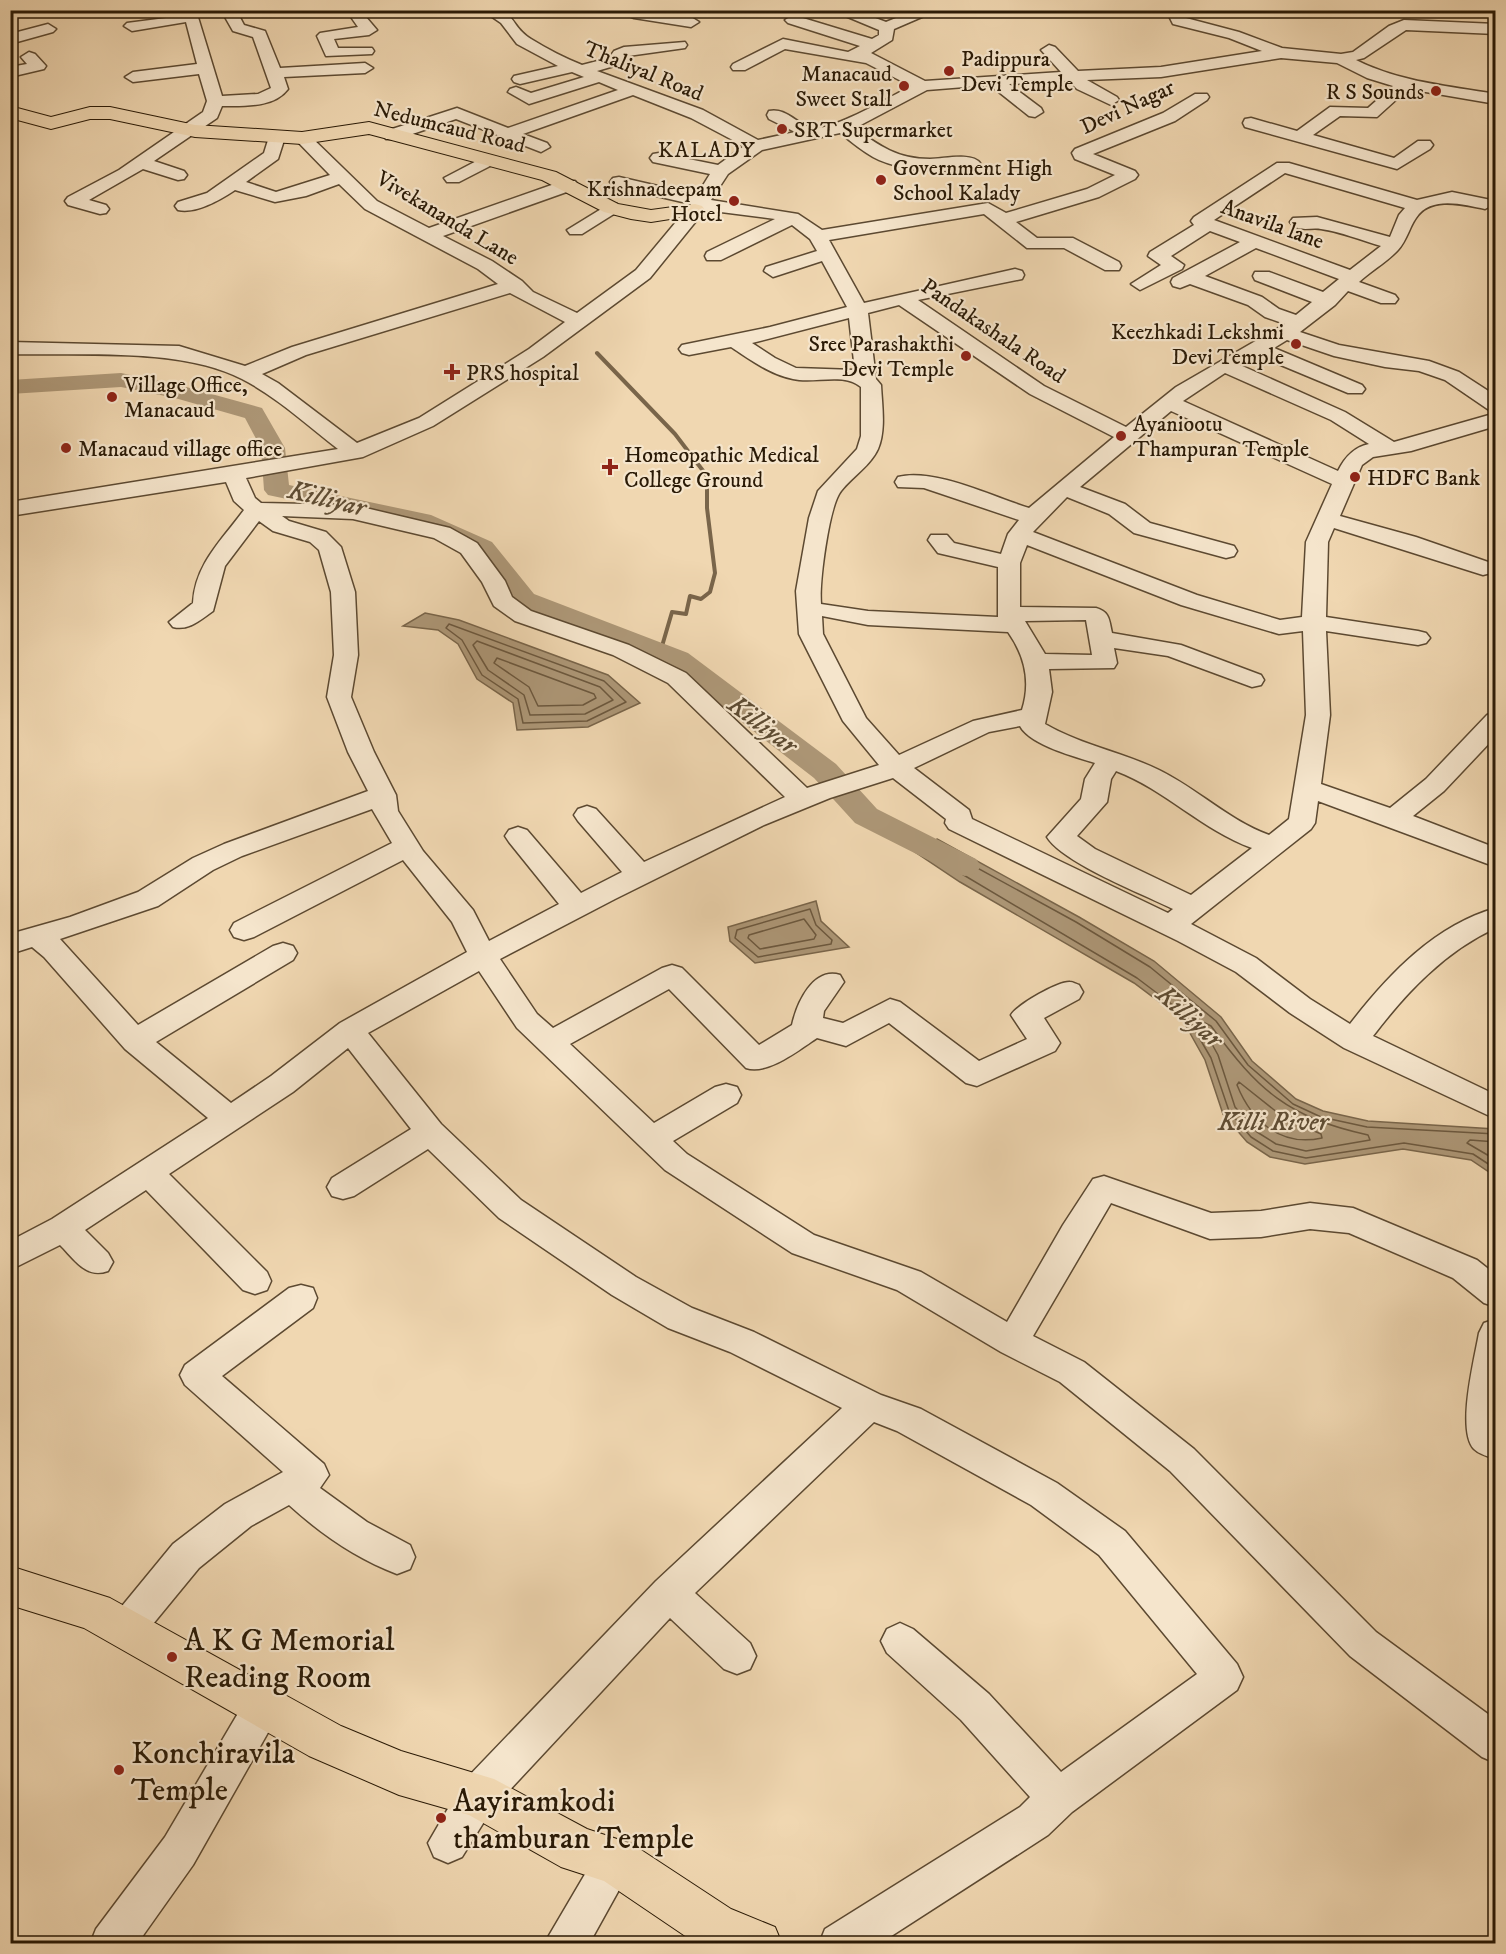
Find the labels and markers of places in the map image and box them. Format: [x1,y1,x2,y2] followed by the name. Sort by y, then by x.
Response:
[961,46,1073,98] place label: Padippura Devi Temple
[795,61,892,113] place label: Manacaud Sweet Stall
[942,64,956,78] marker: Padippura Devi Temple
[897,79,911,93] marker: Manacaud Sweet Stall
[1326,79,1424,106] place label: R S Sounds
[1429,84,1443,98] marker: R S Sounds
[794,117,953,144] place label: SRT Supermarket
[775,122,789,136] marker: SRT Supermarket
[893,155,1053,207] place label: Government High School Kalady
[874,173,888,187] marker: Government High School Kalady
[587,176,722,228] place label: Krishnadeepam Hotel
[727,194,741,208] marker: Krishnadeepam Hotel
[1111,319,1284,371] place label: Keezhkadi Lekshmi Devi Temple
[808,331,954,383] place label: Sree Parashakthi Devi Temple
[1289,337,1303,351] marker: Keezhkadi Lekshmi Devi Temple
[959,349,973,363] marker: Sree Parashakthi Devi Temple
[466,360,579,387] place label: PRS hospital
[443,363,461,381] marker: PRS hospital
[123,372,248,424] place label: Village Office, Manacaud
[105,390,119,404] marker: Village Office, Manacaud
[1133,411,1309,463] place label: Ayaniootu Thampuran Temple
[1114,429,1128,443] marker: Ayaniootu Thampuran Temple
[78,436,282,463] place label: Manacaud village office
[59,441,73,455] marker: Manacaud village office
[624,442,819,494] place label: Homeopathic Medical College Ground
[601,458,619,476] marker: Homeopathic Medical College Ground
[1367,465,1480,492] place label: HDFC Bank
[1348,470,1362,484] marker: HDFC Bank
[184,1621,395,1698] place label: A K G Memorial Reading Room
[165,1650,179,1664] marker: A K G Memorial Reading Room
[131,1734,295,1811] place label: Konchiravila Temple
[112,1763,126,1777] marker: Konchiravila Temple
[453,1782,694,1859] place label: Aayiramkodi thamburan Temple
[434,1811,448,1825] marker: Aayiramkodi thamburan Temple

